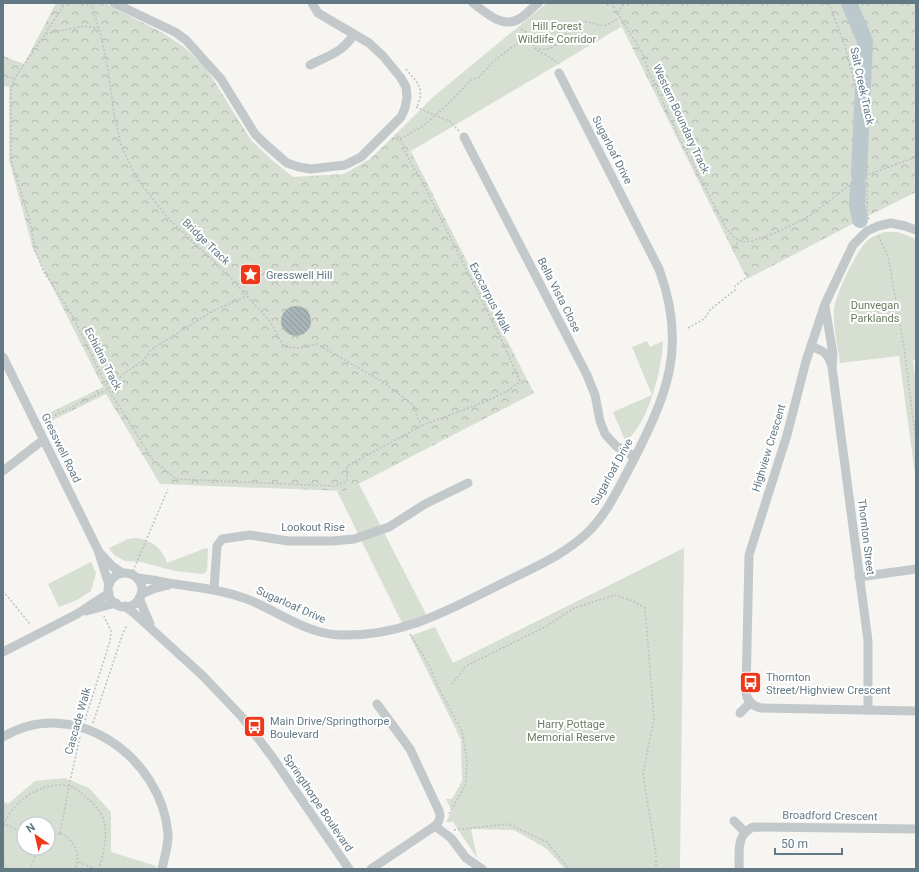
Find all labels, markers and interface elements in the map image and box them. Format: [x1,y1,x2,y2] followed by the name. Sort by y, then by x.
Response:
[518,20,597,46] park label: Hill Forest Wildlife Corridor
[847,46,877,126] street label: Salt Creek Track
[650,62,712,176] street label: Western Boundary Track
[589,114,635,186] street label: Sugarloaf Drive
[180,216,233,268] street label: Bridge Track
[535,255,583,335] street label: Bella Vista Close
[467,260,514,336] street label: Exocarpus Walk
[238,262,264,288] place icon: Gresswell Hill
[266,269,332,282] place label: Gresswell Hill
[851,299,900,325] park label: Dunvegan Parklands
[82,326,125,393] street label: Echidna Track
[749,402,789,493] street label: Highview Crescent
[39,411,83,485] street label: Gresswell Road
[588,436,636,508] street label: Sugarloaf Drive
[855,498,877,576] street label: Thornton Street
[281,521,345,534] street label: Lookout Rise
[254,584,328,626] street label: Sugarloaf Drive
[738,670,764,696] bus stop icon: Thornton Street/Highview Crescent
[766,671,891,697] place label: Thornton Street/Highview Crescent
[62,686,94,756] street label: Cascade Walk
[242,714,268,740] bus stop icon: Main Drive/Springthorpe Boulevard
[270,715,390,741] place label: Main Drive/Springthorpe Boulevard
[527,718,615,744] park label: Harry Pottage Memorial Reserve
[281,752,355,854] street label: Springthorpe Boulevard
[782,809,878,823] street label: Broadford Crescent
[16,816,56,856] north arrow
[24,820,38,836] text: N
[775,830,842,856] scale bar
[781,837,808,851] text: 50 m

